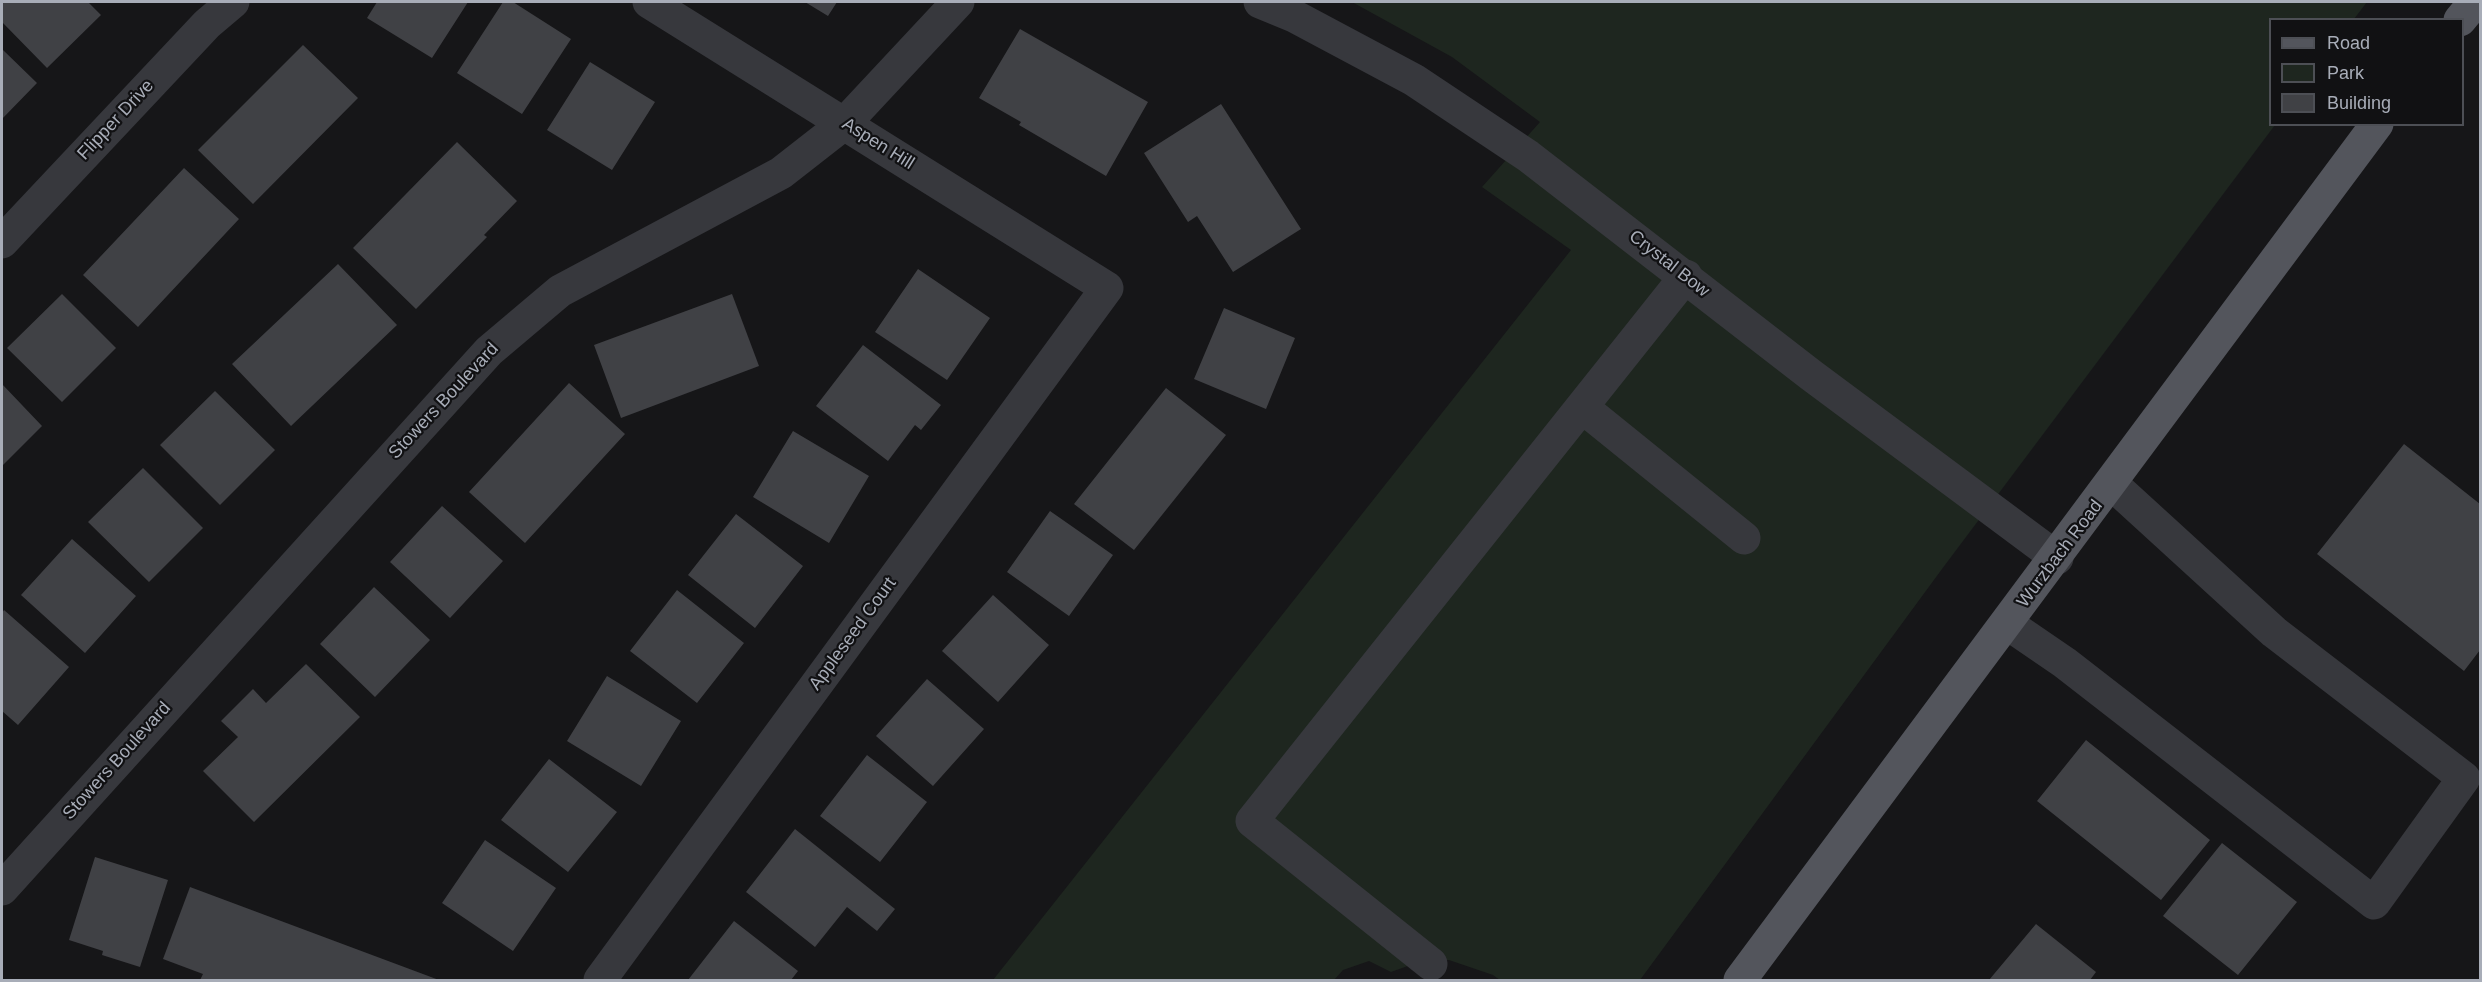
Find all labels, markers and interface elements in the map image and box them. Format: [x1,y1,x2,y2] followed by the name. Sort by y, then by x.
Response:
[2269,18,2464,126] legend
[2327,33,2370,53] text: Road
[2327,63,2364,83] text: Park
[73,75,159,165] street label: Flipper Drive
[2327,93,2391,113] text: Building
[838,113,918,175] street label: Aspen Hill
[1625,226,1713,302] street label: Crystal Bow
[385,338,503,464] street label: Stowers Boulevard
[2013,496,2107,612] street label: Wurzbach Road
[805,573,901,695] street label: Appleseed Court
[58,698,176,824] street label: Stowers Boulevard

